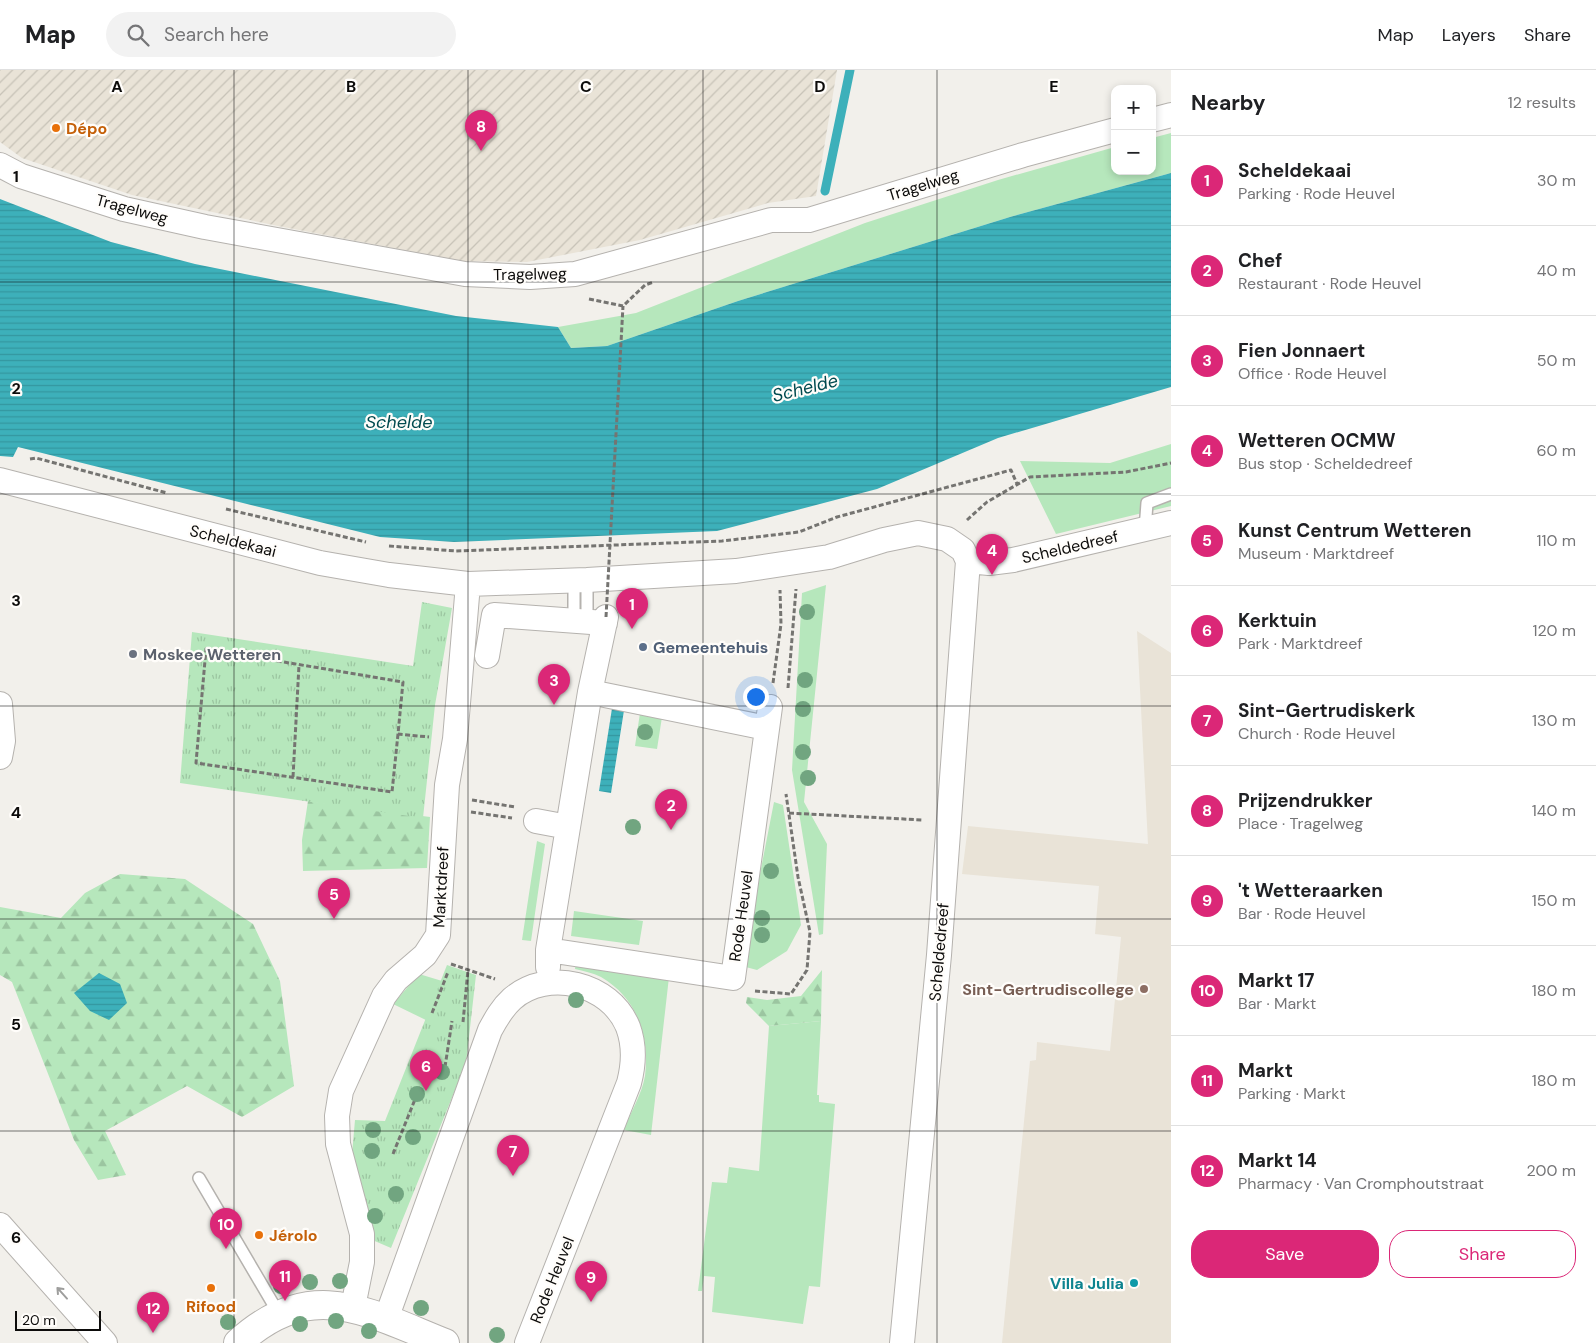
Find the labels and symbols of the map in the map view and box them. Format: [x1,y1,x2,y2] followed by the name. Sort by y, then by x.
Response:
[111,76,123,97] text: A
[346,76,356,97] text: B
[580,76,592,97] text: C
[814,76,826,97] text: D
[1049,76,1059,97] text: E
[465,110,497,151] pin: 8
[66,118,107,139] place label: Dépo
[50,122,62,134] marker: Dépo
[885,164,961,206] street label: Tragelweg
[13,166,19,187] text: 1
[94,189,170,229] street label: Tragelweg
[493,263,567,285] street label: Tragelweg
[770,368,840,408] water label: Schelde
[11,378,21,399] text: 2
[366,410,432,434] water label: Schelde
[187,520,279,562] street label: Scheldekaai
[1020,526,1120,568] street label: Scheldedreef
[976,534,1008,575] pin: 4
[616,588,648,629] pin: 1
[11,590,21,611] text: 3
[653,637,768,658] place label: Gemeentehuis
[637,641,649,653] marker: Gemeentehuis
[143,644,281,665] place label: Moskee Wetteren
[127,648,139,660] marker: Moskee Wetteren
[538,664,570,705] pin: 3
[743,684,769,710] your location
[655,789,687,830] pin: 2
[11,802,21,823] text: 4
[428,846,454,928] street label: Marktdreef
[724,869,758,963] street label: Rode Heuvel
[318,878,350,919] pin: 5
[924,902,954,1002] street label: Scheldedreef
[962,979,1134,1000] place label: Sint-Gertrudiscollege
[1138,983,1150,995] marker: Sint-Gertrudiscollege
[11,1014,21,1035] text: 5
[410,1050,442,1091] pin: 6
[497,1135,529,1176] pin: 7
[210,1208,242,1249] pin: 10
[269,1225,318,1246] place label: Jérolo
[11,1227,21,1248] text: 6
[253,1229,265,1241] marker: Jérolo
[525,1234,579,1326] street label: Rode Heuvel
[269,1260,301,1301] pin: 11
[575,1261,607,1302] pin: 9
[1050,1273,1124,1294] place label: Villa Julia
[1128,1277,1140,1289] marker: Villa Julia
[205,1282,217,1294] marker: Rifood
[56,1287,68,1299] one-way arrow
[137,1292,169,1333] pin: 12
[186,1296,236,1317] place label: Rifood
[15,1308,101,1331] scale bar

